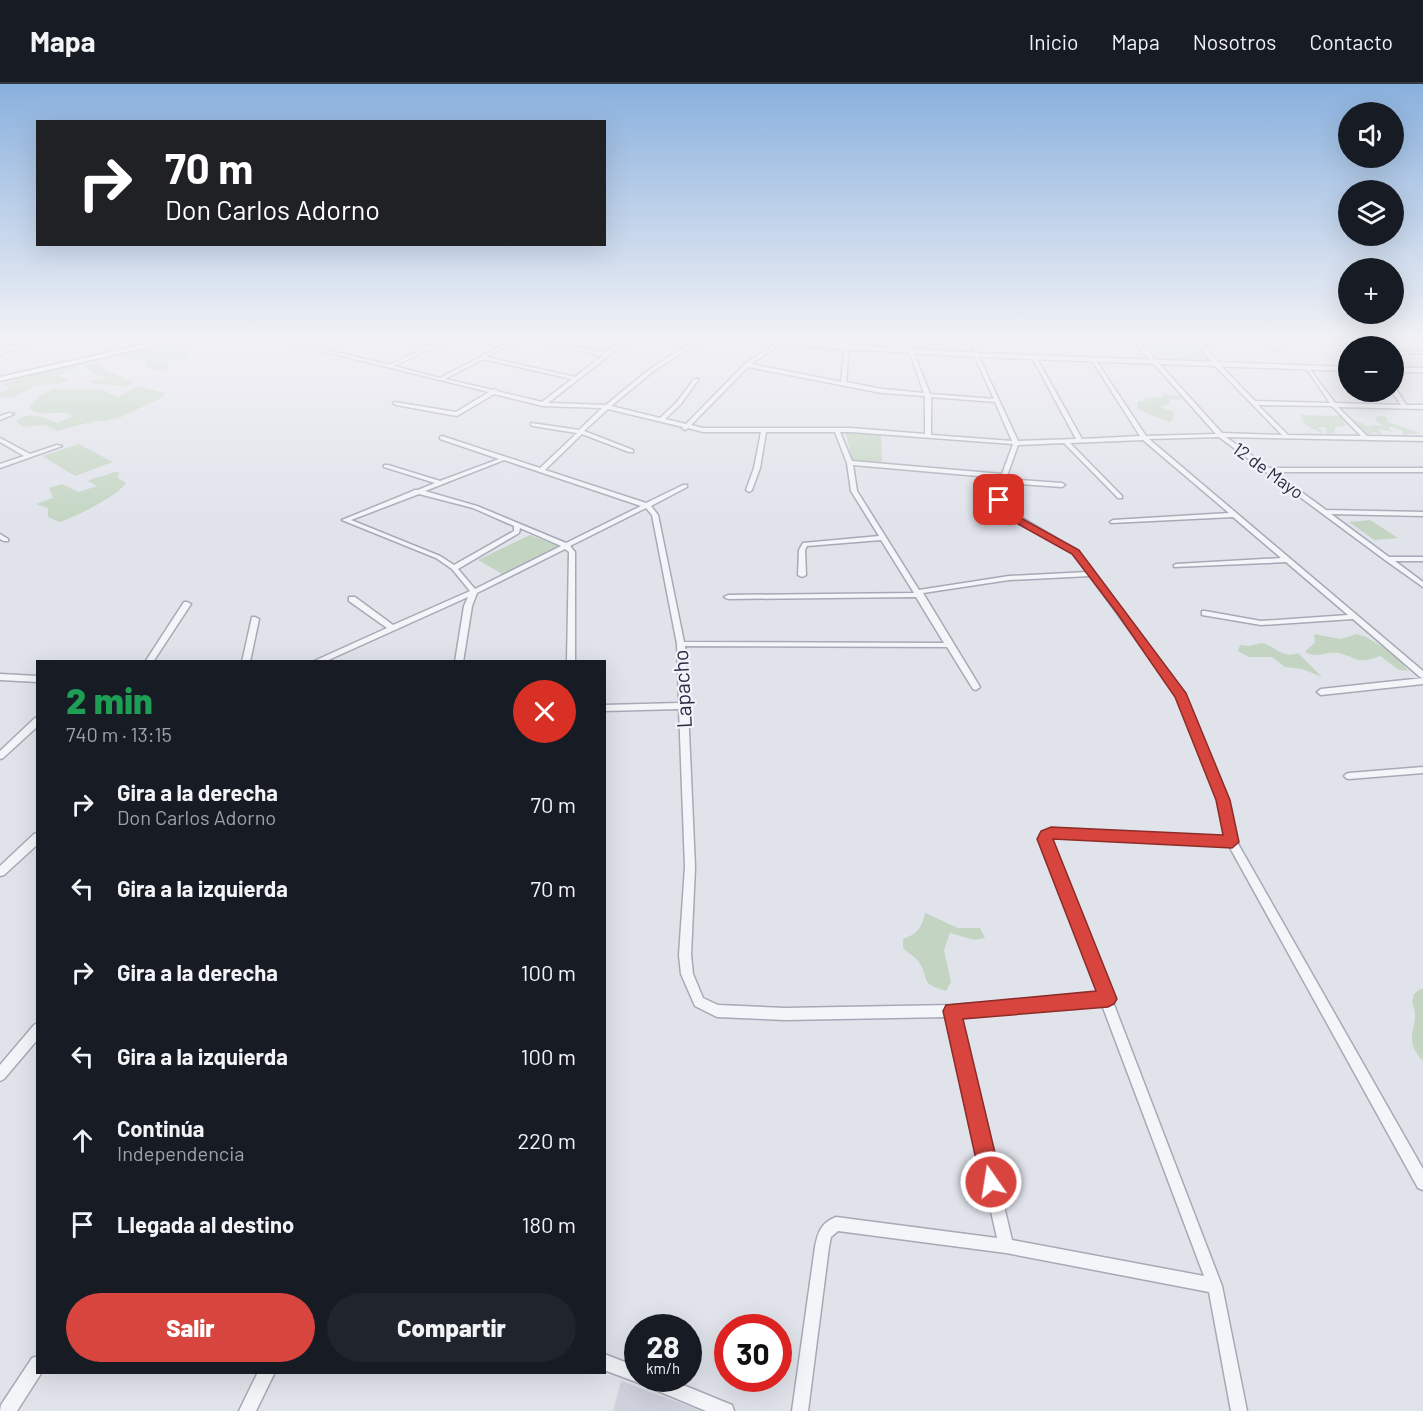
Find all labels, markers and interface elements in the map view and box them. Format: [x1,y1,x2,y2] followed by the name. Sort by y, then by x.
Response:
[30,24,96,58] text: Mapa
[1029,29,1079,54] text: Inicio
[1112,29,1160,54] text: Mapa
[1193,29,1276,54] text: Nosotros
[1309,29,1393,54] text: Contacto
[1338,102,1404,402] map controls
[1338,102,1404,168] button: sound
[165,142,253,192] text: 70 m
[66,144,144,222] icon: right
[1338,180,1404,246] button: layers
[165,193,380,225] text: Don Carlos Adorno
[1338,258,1404,324] button: +
[1338,336,1404,402] button: −
[1229,437,1308,503] street label: 12 de Mayo
[973,474,1024,525] pin
[982,483,1015,516] icon: arrive
[667,649,696,729] street label: Lapacho
[66,678,153,721] text: 2 min
[513,680,576,743] button: close
[66,722,172,746] text: 740 m · 13:15
[117,779,278,805] text: Gira a la derecha
[66,788,99,821] icon: right
[531,791,576,817] text: 70 m
[117,805,276,829] text: Don Carlos Adorno
[66,872,99,905] icon: left
[117,875,288,901] text: Gira a la izquierda
[531,875,576,901] text: 70 m
[66,956,99,989] icon: right
[117,959,278,985] text: Gira a la derecha
[521,959,576,985] text: 100 m
[66,1040,99,1073] icon: left
[117,1043,288,1069] text: Gira a la izquierda
[521,1043,576,1069] text: 100 m
[117,1115,204,1141] text: Continúa
[66,1124,99,1157] icon: ahead
[517,1127,576,1153] text: 220 m
[117,1141,245,1165] text: Independencia
[959,1150,1023,1214] position arrow
[66,1208,99,1241] icon: arrive
[117,1211,294,1237] text: Llegada al destino
[522,1211,576,1237] text: 180 m
[66,1293,315,1362] button: Salir
[327,1293,576,1362] button: Compartir
[714,1314,792,1392] speed limit sign: 30
[646,1328,680,1364] text: 28
[646,1359,680,1377] text: km/h

